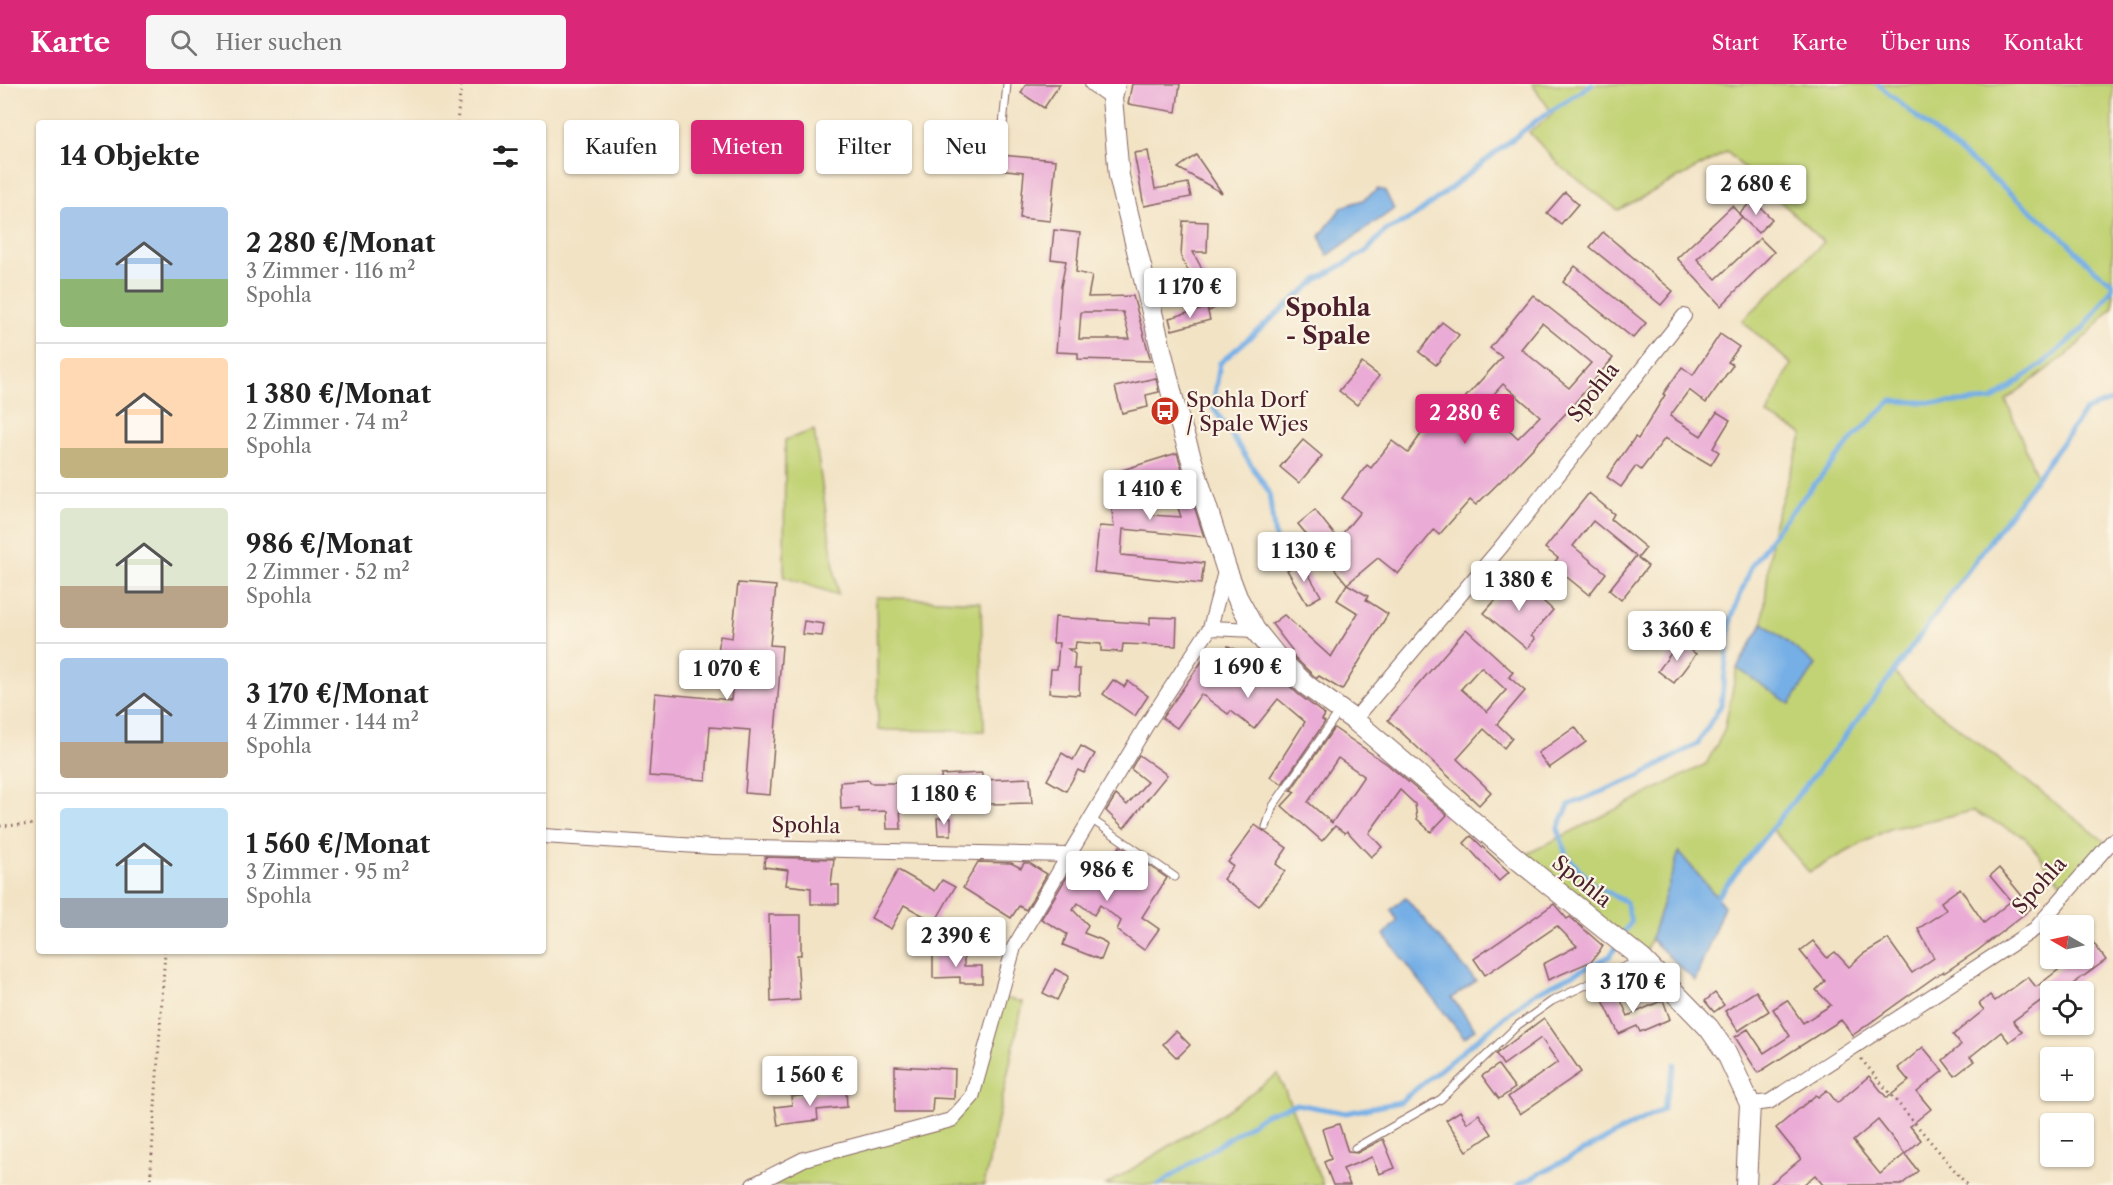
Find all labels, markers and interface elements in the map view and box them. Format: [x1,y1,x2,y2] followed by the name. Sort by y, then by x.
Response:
[146,15,566,69] search box
[30,25,110,59] text: Karte
[167,26,200,59] icon: search
[215,29,342,56] text: Hier suchen
[1712,30,1759,55] text: Start
[1792,30,1848,55] text: Karte
[1881,30,1970,55] text: Über uns
[2003,30,2083,55] text: Kontakt
[564,120,679,174] chip: Kaufen
[691,120,804,174] chip: Mieten
[816,120,912,174] chip: Filter
[924,120,1008,174] chip: Neu
[60,140,200,172] text: 14 Objekte
[489,140,522,173] icon: filters
[1701,165,1811,216] pin: 2 680 €
[1720,172,1792,196] text: 2 680 €
[246,227,435,259] text: 2 280 €/Monat
[108,231,180,303] icon: home
[246,259,415,283] text: 3 Zimmer · 116 m²
[1135,268,1245,319] pin: 1 170 €
[1158,275,1222,299] text: 1 170 €
[246,283,312,307] text: Spohla
[1285,293,1372,350] district label: Spohla - Spale
[1562,356,1625,427] street label: Spohla
[246,378,431,410] text: 1 380 €/Monat
[108,382,180,454] icon: home
[1186,387,1309,436] place label: Spohla Dorf / Spale Wjes
[1410,394,1520,445] pin: 2 280 €
[1149,395,1181,427] bus stop icon: Spohla Dorf / Spale Wjes
[1429,401,1501,425] text: 2 280 €
[246,410,408,434] text: 2 Zimmer · 74 m²
[246,434,312,458] text: Spohla
[1095,470,1205,521] pin: 1 410 €
[1117,477,1183,501] text: 1 410 €
[246,528,413,560] text: 986 €/Monat
[108,532,180,604] icon: home
[1249,532,1359,583] pin: 1 130 €
[1272,539,1336,563] text: 1 130 €
[246,560,410,584] text: 2 Zimmer · 52 m²
[1464,561,1574,612] pin: 1 380 €
[1485,568,1553,592] text: 1 380 €
[246,584,312,608] text: Spohla
[1622,611,1732,662] pin: 3 360 €
[1642,618,1712,642] text: 3 360 €
[1193,648,1303,699] pin: 1 690 €
[672,650,782,701] pin: 1 070 €
[1214,655,1282,679] text: 1 690 €
[693,657,761,681] text: 1 070 €
[246,678,429,710] text: 3 170 €/Monat
[108,682,180,754] icon: home
[246,710,419,734] text: 4 Zimmer · 144 m²
[246,734,312,758] text: Spohla
[889,775,999,826] pin: 1 180 €
[911,782,977,806] text: 1 180 €
[771,812,842,838] street label: Spohla
[246,828,430,860] text: 1 560 €/Monat
[108,832,180,904] icon: home
[1547,850,1617,913] street label: Spohla
[2007,850,2072,919] street label: Spohla
[1065,851,1149,902] pin: 986 €
[1080,858,1134,882] text: 986 €
[246,860,409,884] text: 3 Zimmer · 95 m²
[246,884,312,908] text: Spohla
[2040,915,2094,969] north arrow
[2040,915,2094,1167] map controls
[901,917,1011,968] pin: 2 390 €
[921,924,991,948] text: 2 390 €
[1578,963,1688,1014] pin: 3 170 €
[1600,970,1666,994] text: 3 170 €
[2040,981,2094,1035] button: locate
[2040,1047,2094,1101] button: +
[755,1056,865,1107] pin: 1 560 €
[776,1063,844,1087] text: 1 560 €
[2040,1113,2094,1167] button: −

